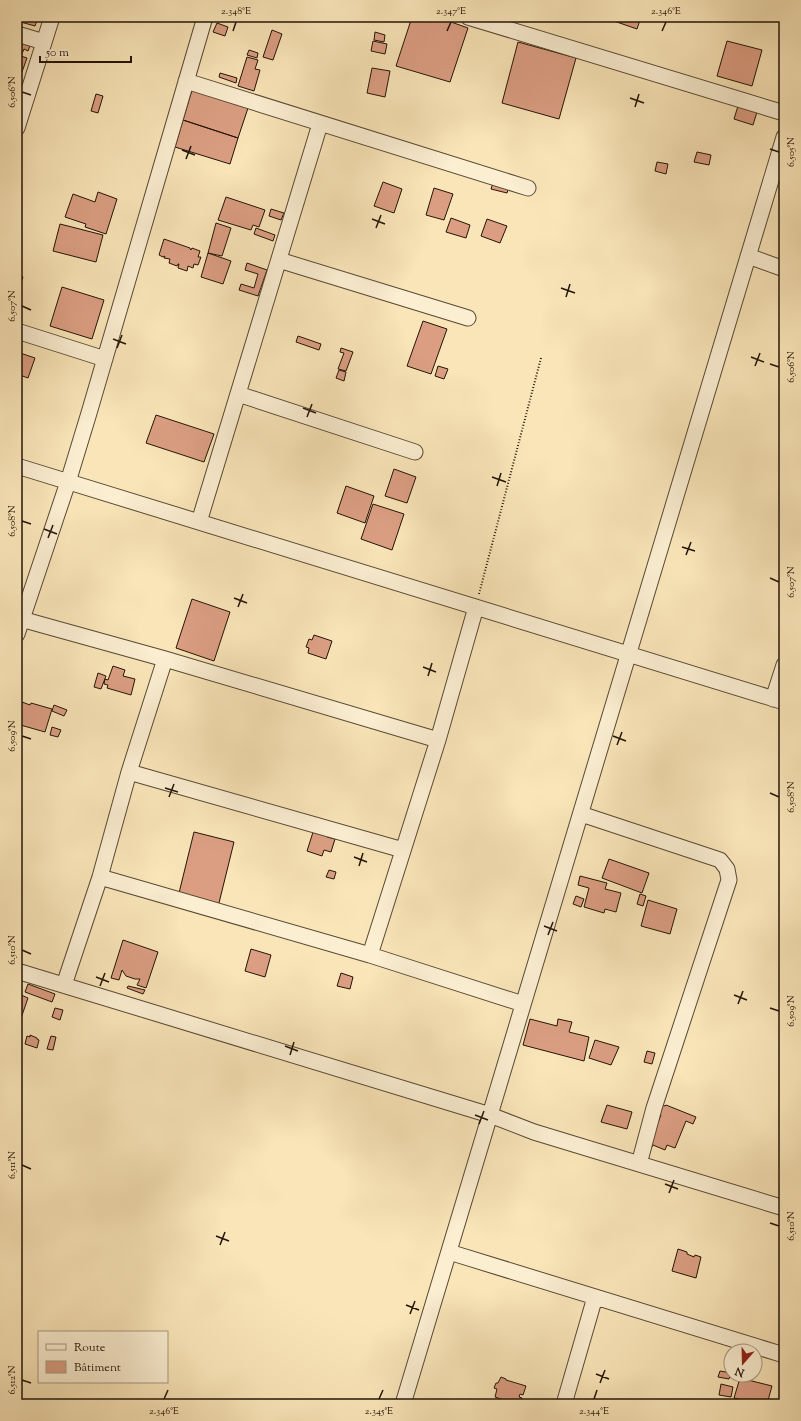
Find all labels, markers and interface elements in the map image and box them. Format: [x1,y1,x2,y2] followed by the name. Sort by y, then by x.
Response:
[221,4,251,19] text: 2.348°E
[436,4,466,19] text: 2.347°E
[651,4,681,19] text: 2.346°E
[40,38,131,64] scale bar
[45,44,69,62] text: 50 m
[5,76,20,108] text: 6.506°N
[784,137,799,167] text: 6.505°N
[5,290,20,322] text: 6.507°N
[784,351,799,383] text: 6.506°N
[5,505,20,537] text: 6.508°N
[784,566,799,598] text: 6.507°N
[5,720,20,752] text: 6.509°N
[784,781,799,813] text: 6.508°N
[5,935,20,965] text: 6.510°N
[784,995,799,1027] text: 6.509°N
[5,1151,20,1179] text: 6.511°N
[784,1211,799,1241] text: 6.510°N
[38,1331,168,1383] legend
[74,1339,106,1357] text: Route
[723,1343,763,1383] north arrow
[74,1359,121,1377] text: Bâtiment
[733,1362,748,1381] text: N
[5,1365,20,1395] text: 6.512°N
[149,1404,179,1419] text: 2.346°E
[365,1404,393,1419] text: 2.345°E
[579,1404,609,1419] text: 2.344°E

